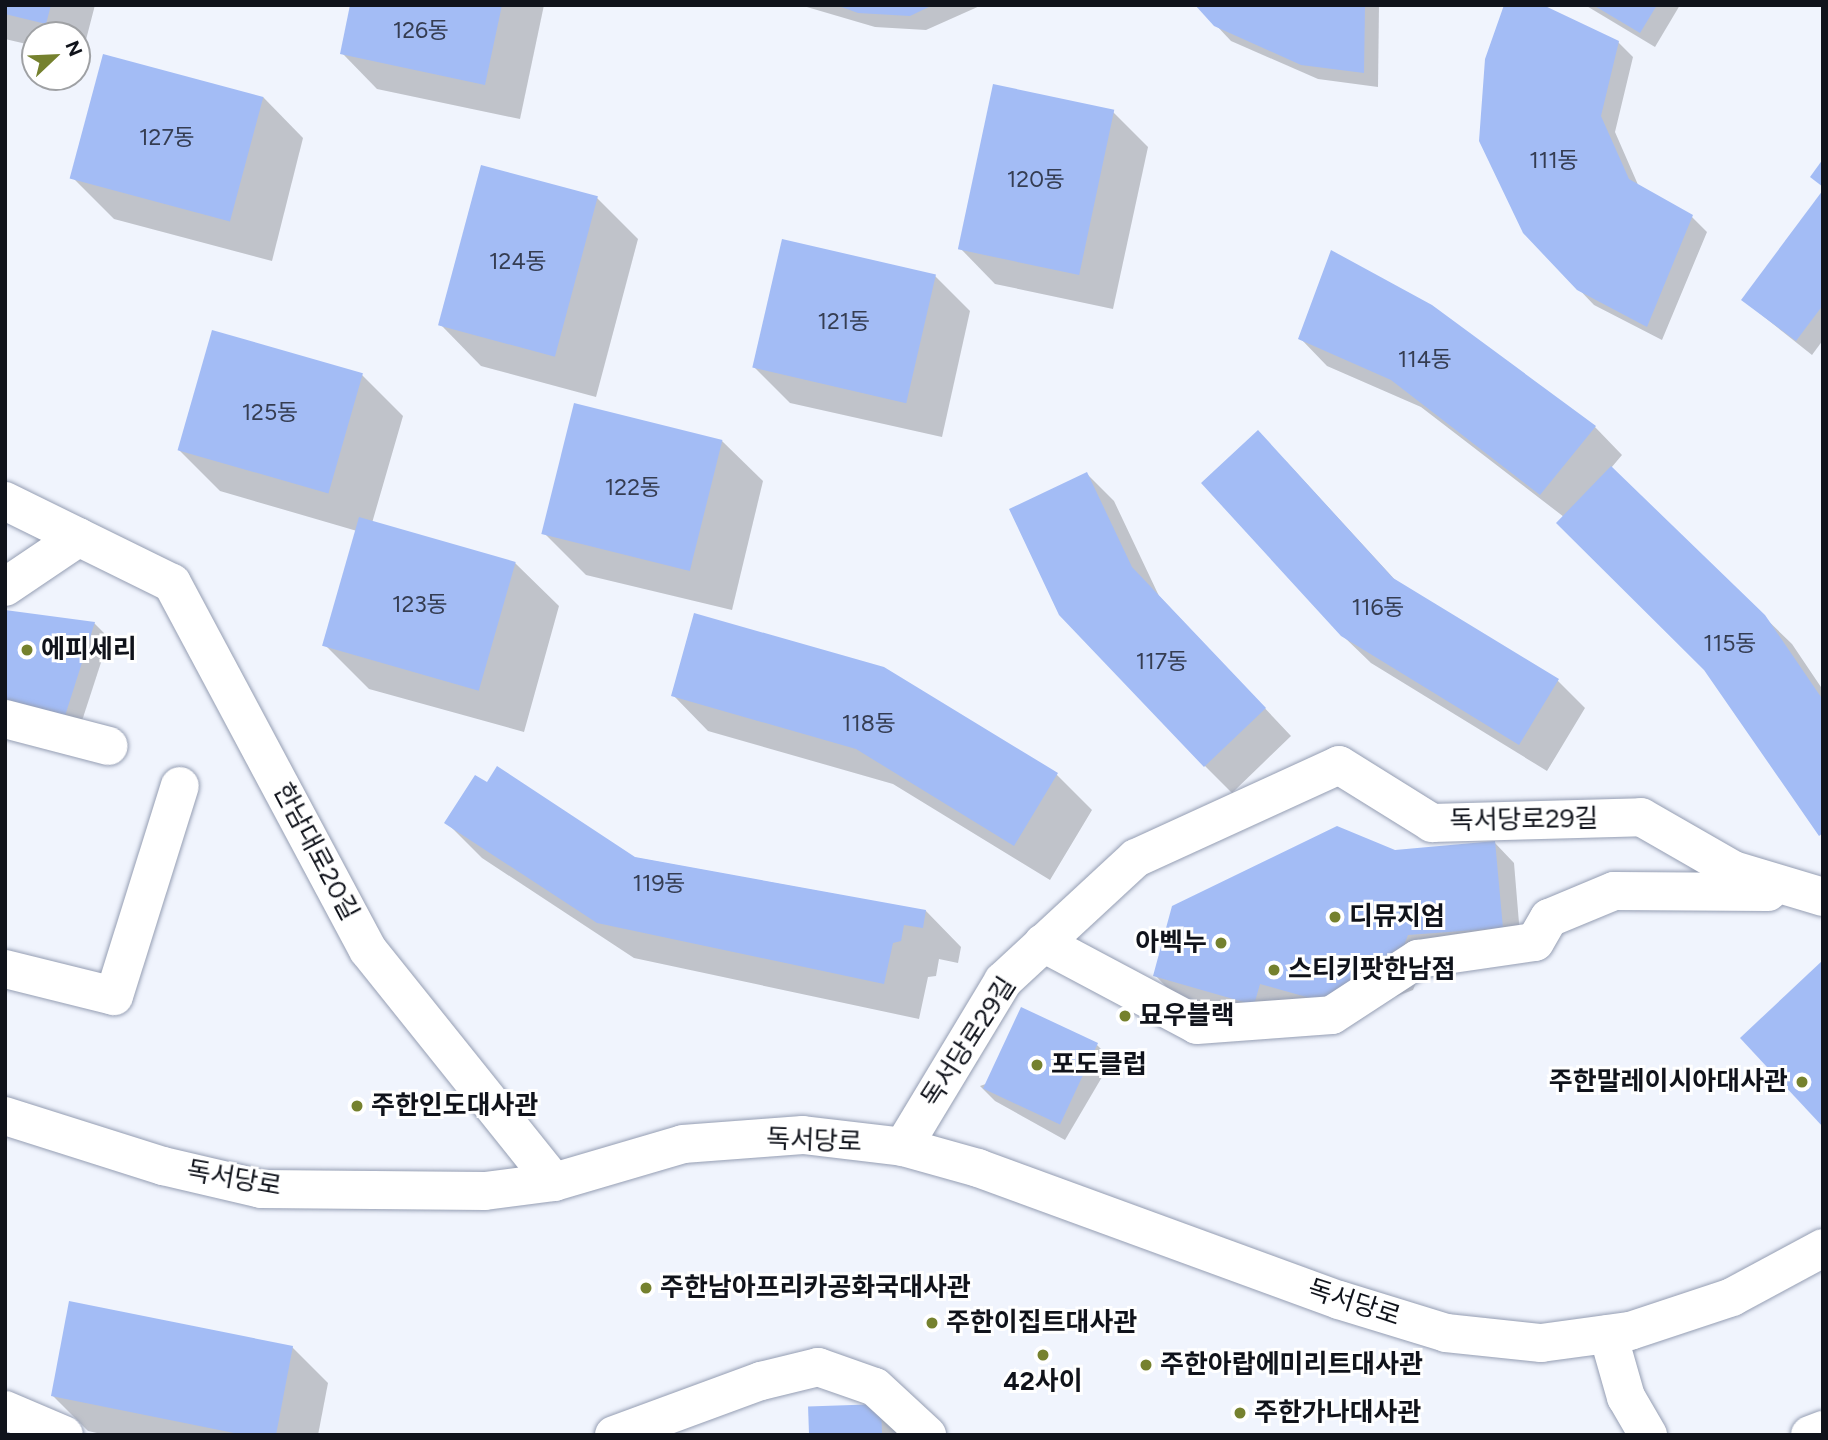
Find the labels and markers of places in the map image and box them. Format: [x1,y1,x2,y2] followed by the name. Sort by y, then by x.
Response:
[41,634,137,666] place label: 에피세리
[19,642,35,658] marker: 에피세리
[1349,901,1445,933] place label: 디뮤지엄
[1327,909,1343,925] marker: 디뮤지엄
[1135,927,1207,959] place label: 아벡누
[1213,935,1229,951] marker: 아벡누
[1288,954,1455,986] place label: 스티키팟한남점
[1266,962,1282,978] marker: 스티키팟한남점
[1139,1000,1235,1032] place label: 묘우블랙
[1117,1008,1133,1024] marker: 묘우블랙
[1051,1049,1147,1081] place label: 포도클럽
[1029,1057,1045,1073] marker: 포도클럽
[1549,1066,1788,1098] place label: 주한말레이시아대사관
[1794,1074,1810,1090] marker: 주한말레이시아대사관
[371,1090,538,1122] place label: 주한인도대사관
[349,1098,365,1114] marker: 주한인도대사관
[660,1272,971,1304] place label: 주한남아프리카공화국대사관
[638,1280,654,1296] marker: 주한남아프리카공화국대사관
[946,1307,1137,1339] place label: 주한이집트대사관
[924,1315,940,1331] marker: 주한이집트대사관
[1035,1347,1051,1363] marker: 42사이
[1160,1349,1423,1381] place label: 주한아랍에미리트대사관
[1138,1357,1154,1373] marker: 주한아랍에미리트대사관
[1003,1366,1083,1398] place label: 42사이
[1254,1397,1421,1429] place label: 주한가나대사관
[1232,1405,1248,1421] marker: 주한가나대사관

